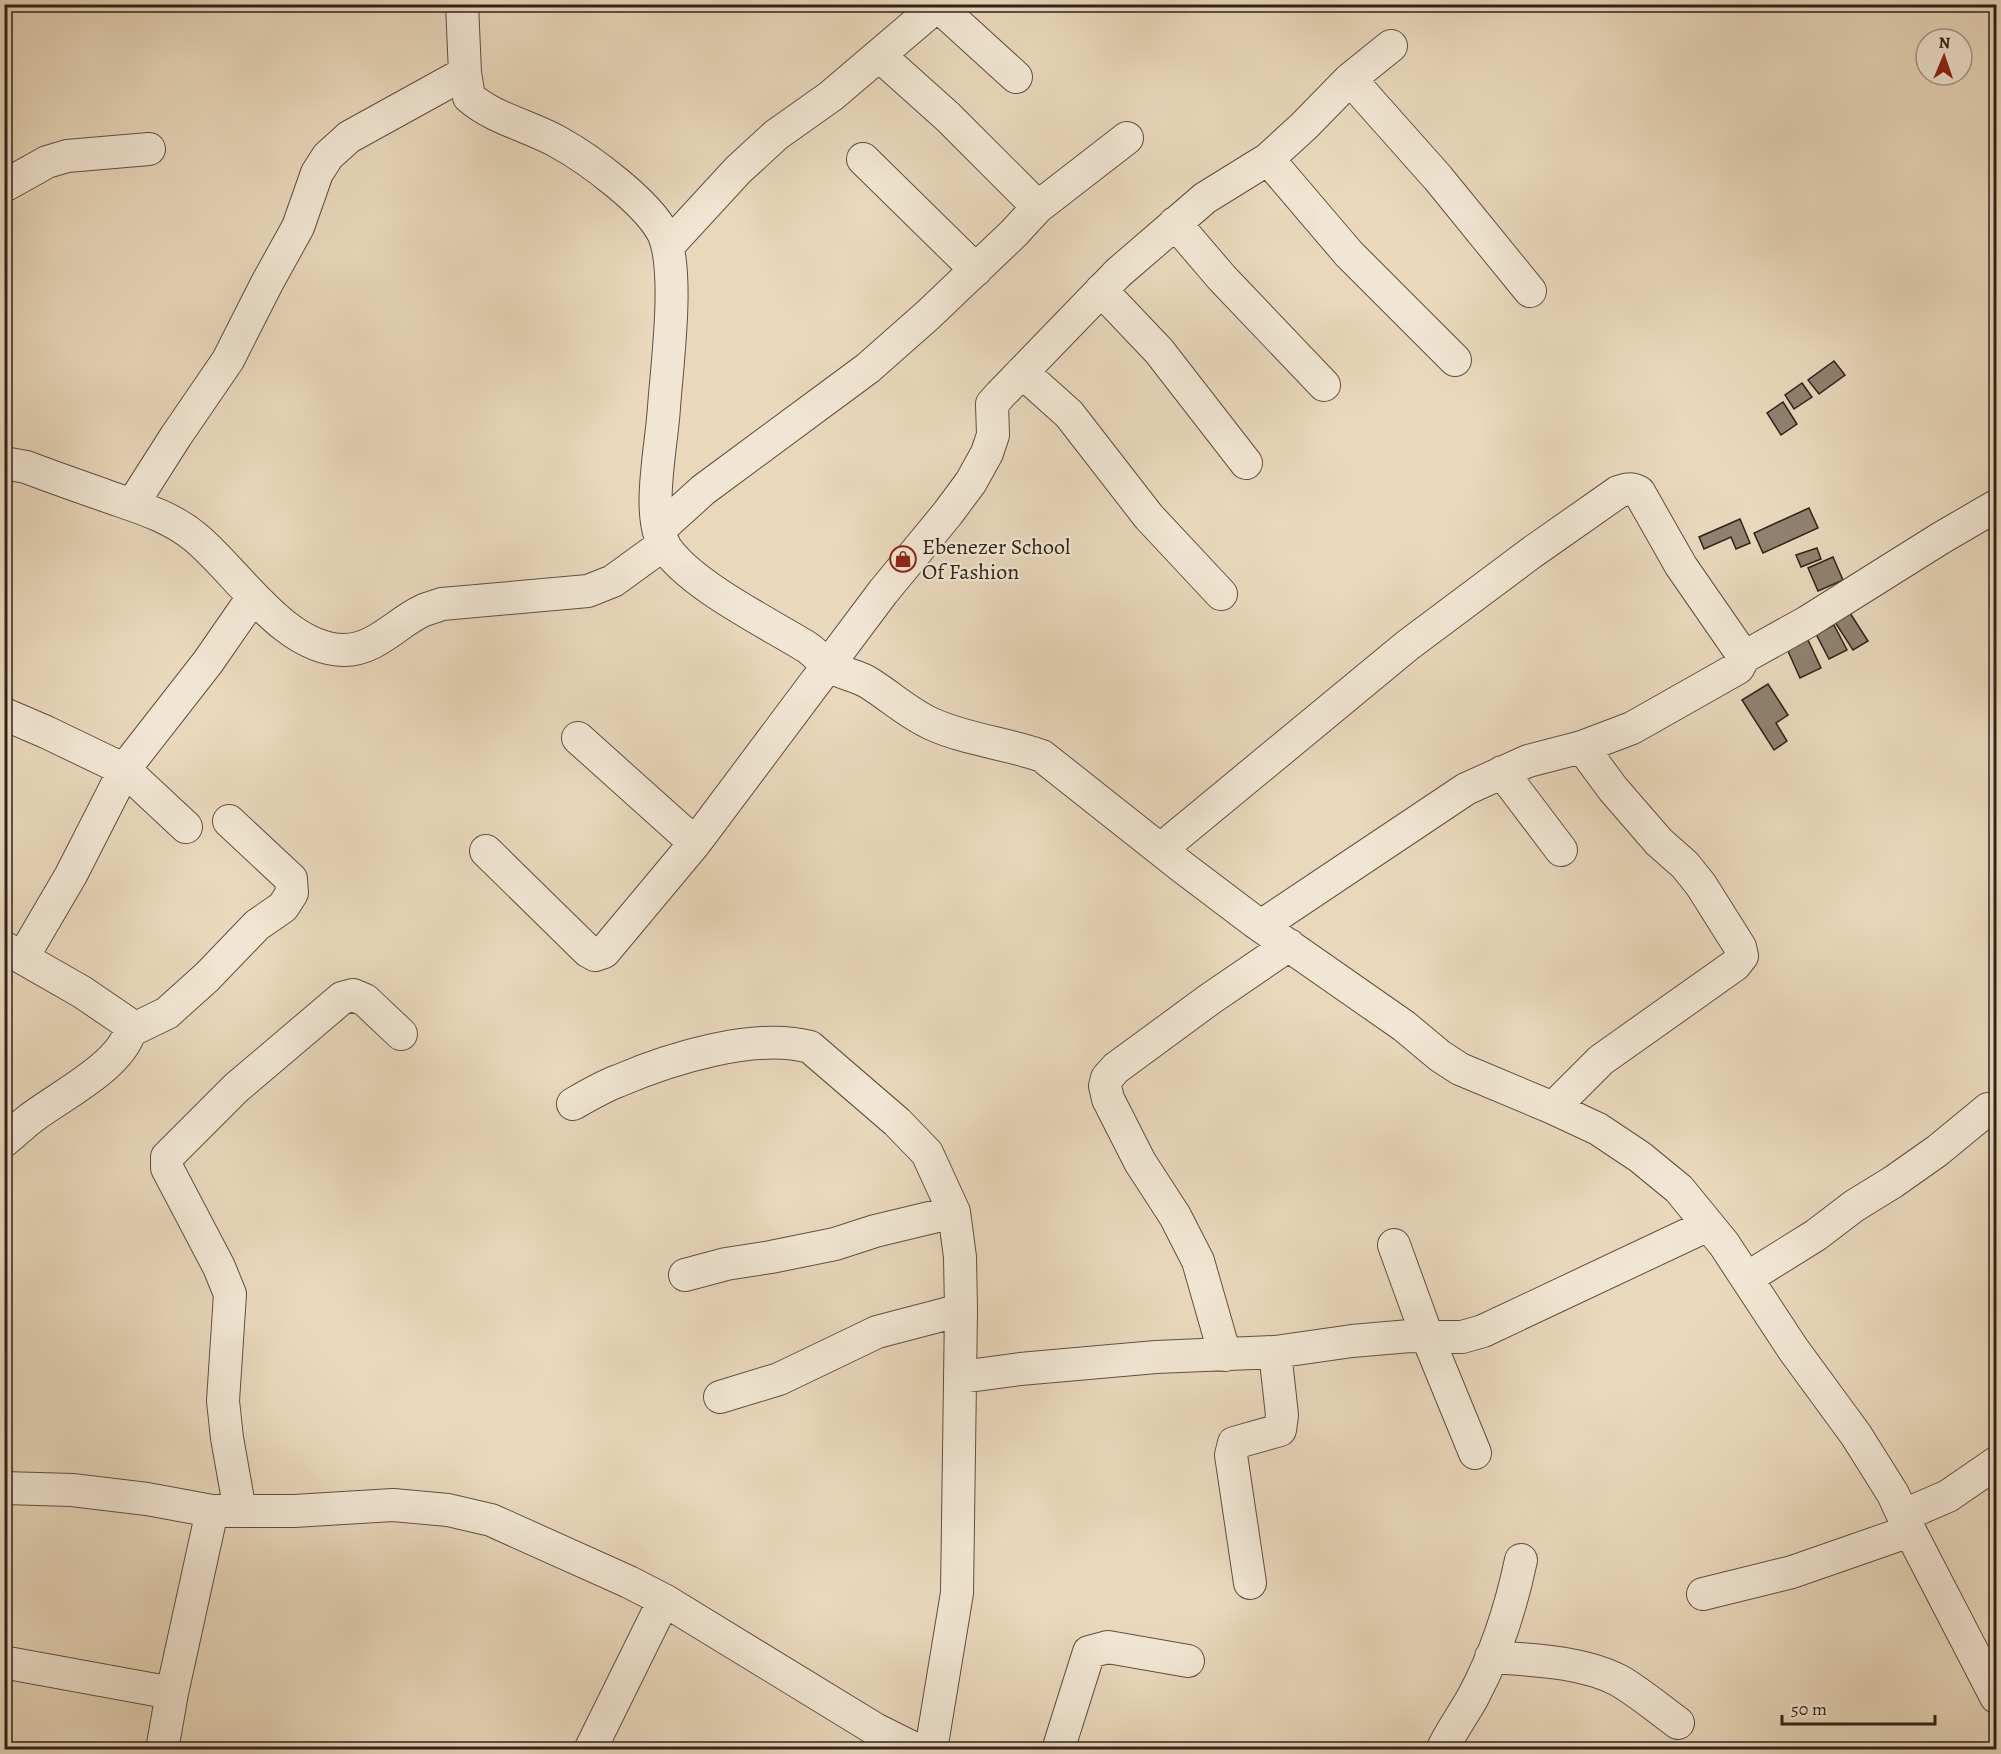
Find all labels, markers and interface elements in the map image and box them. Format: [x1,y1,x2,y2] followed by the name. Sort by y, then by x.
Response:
[1914,27,1974,87] north arrow
[1938,32,1951,54] text: N
[922,532,1070,587] place label: Ebenezer School Of Fashion
[888,544,918,574] shop icon: Ebenezer School Of Fashion
[1782,1688,1935,1726] scale bar
[1791,1697,1827,1721] text: 50 m

